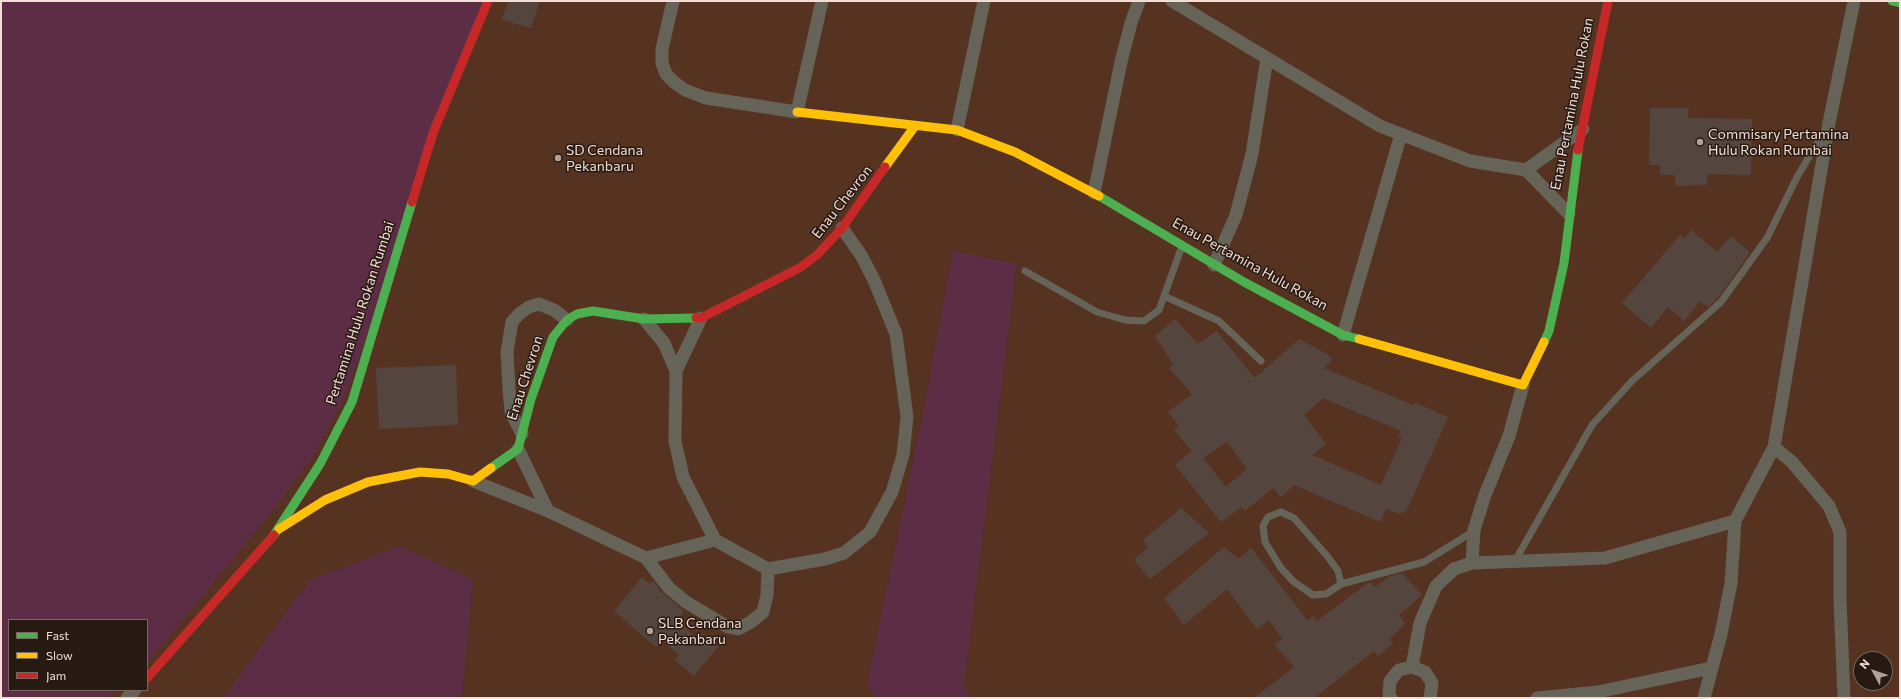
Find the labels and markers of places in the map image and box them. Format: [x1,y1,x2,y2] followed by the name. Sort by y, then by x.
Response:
[1708,126,1849,158] place label: Commisary Pertamina Hulu Rokan Rumbai
[1695,137,1705,147] marker: Commisary Pertamina Hulu Rokan Rumbai
[566,142,643,174] place label: SD Cendana Pekanbaru
[553,153,563,163] marker: SD Cendana Pekanbaru
[658,615,742,648] place label: SLB Cendana Pekanbaru
[645,626,655,636] marker: SLB Cendana Pekanbaru

